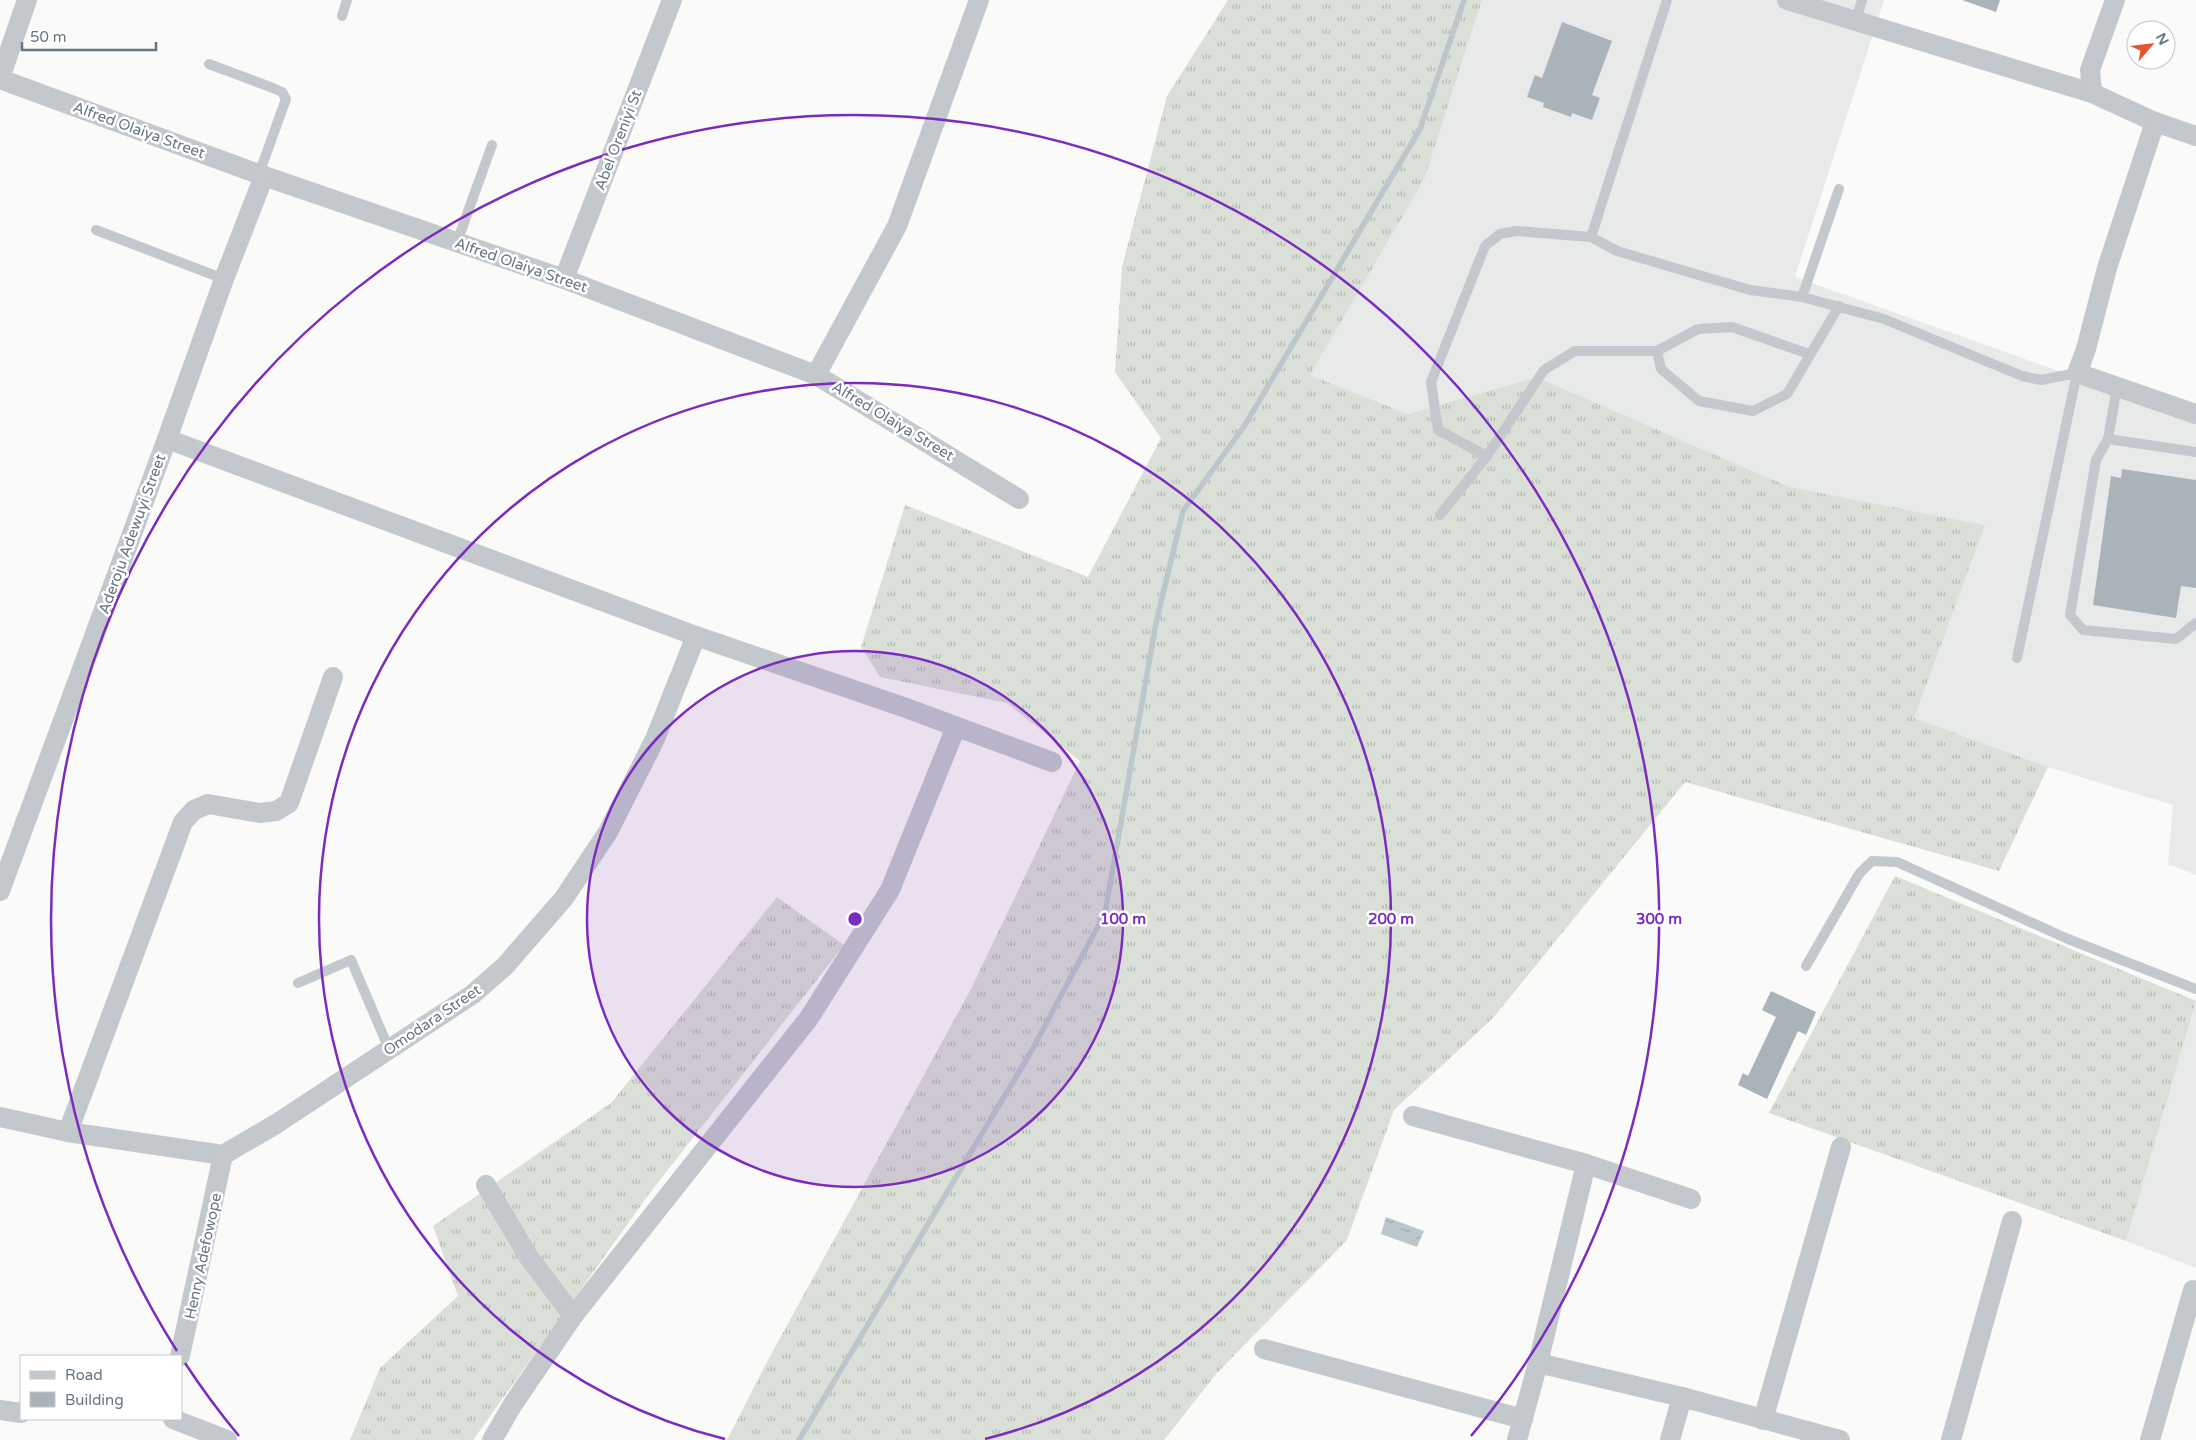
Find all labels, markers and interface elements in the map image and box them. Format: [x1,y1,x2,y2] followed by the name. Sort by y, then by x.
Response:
[22,20,156,52] scale bar
[2126,20,2176,70] north arrow
[30,28,67,46] text: 50 m
[2152,30,2172,48] text: N
[591,87,645,193] street label: Abel Oreniyi St
[71,98,208,162] street label: Alfred Olaiya Street
[452,234,590,296] street label: Alfred Olaiya Street
[829,377,957,465] street label: Alfred Olaiya Street
[95,451,169,616] street label: Aderoju Adewuyi Street
[846,910,864,928] centre of rings
[1100,910,1146,928] text: 100 m
[1368,910,1414,928] text: 200 m
[1636,910,1682,928] text: 300 m
[380,981,484,1059] street label: Omodara Street
[181,1191,225,1321] street label: Henry Adefowope
[20,1355,182,1420] legend
[65,1366,103,1384] text: Road
[65,1391,124,1409] text: Building

